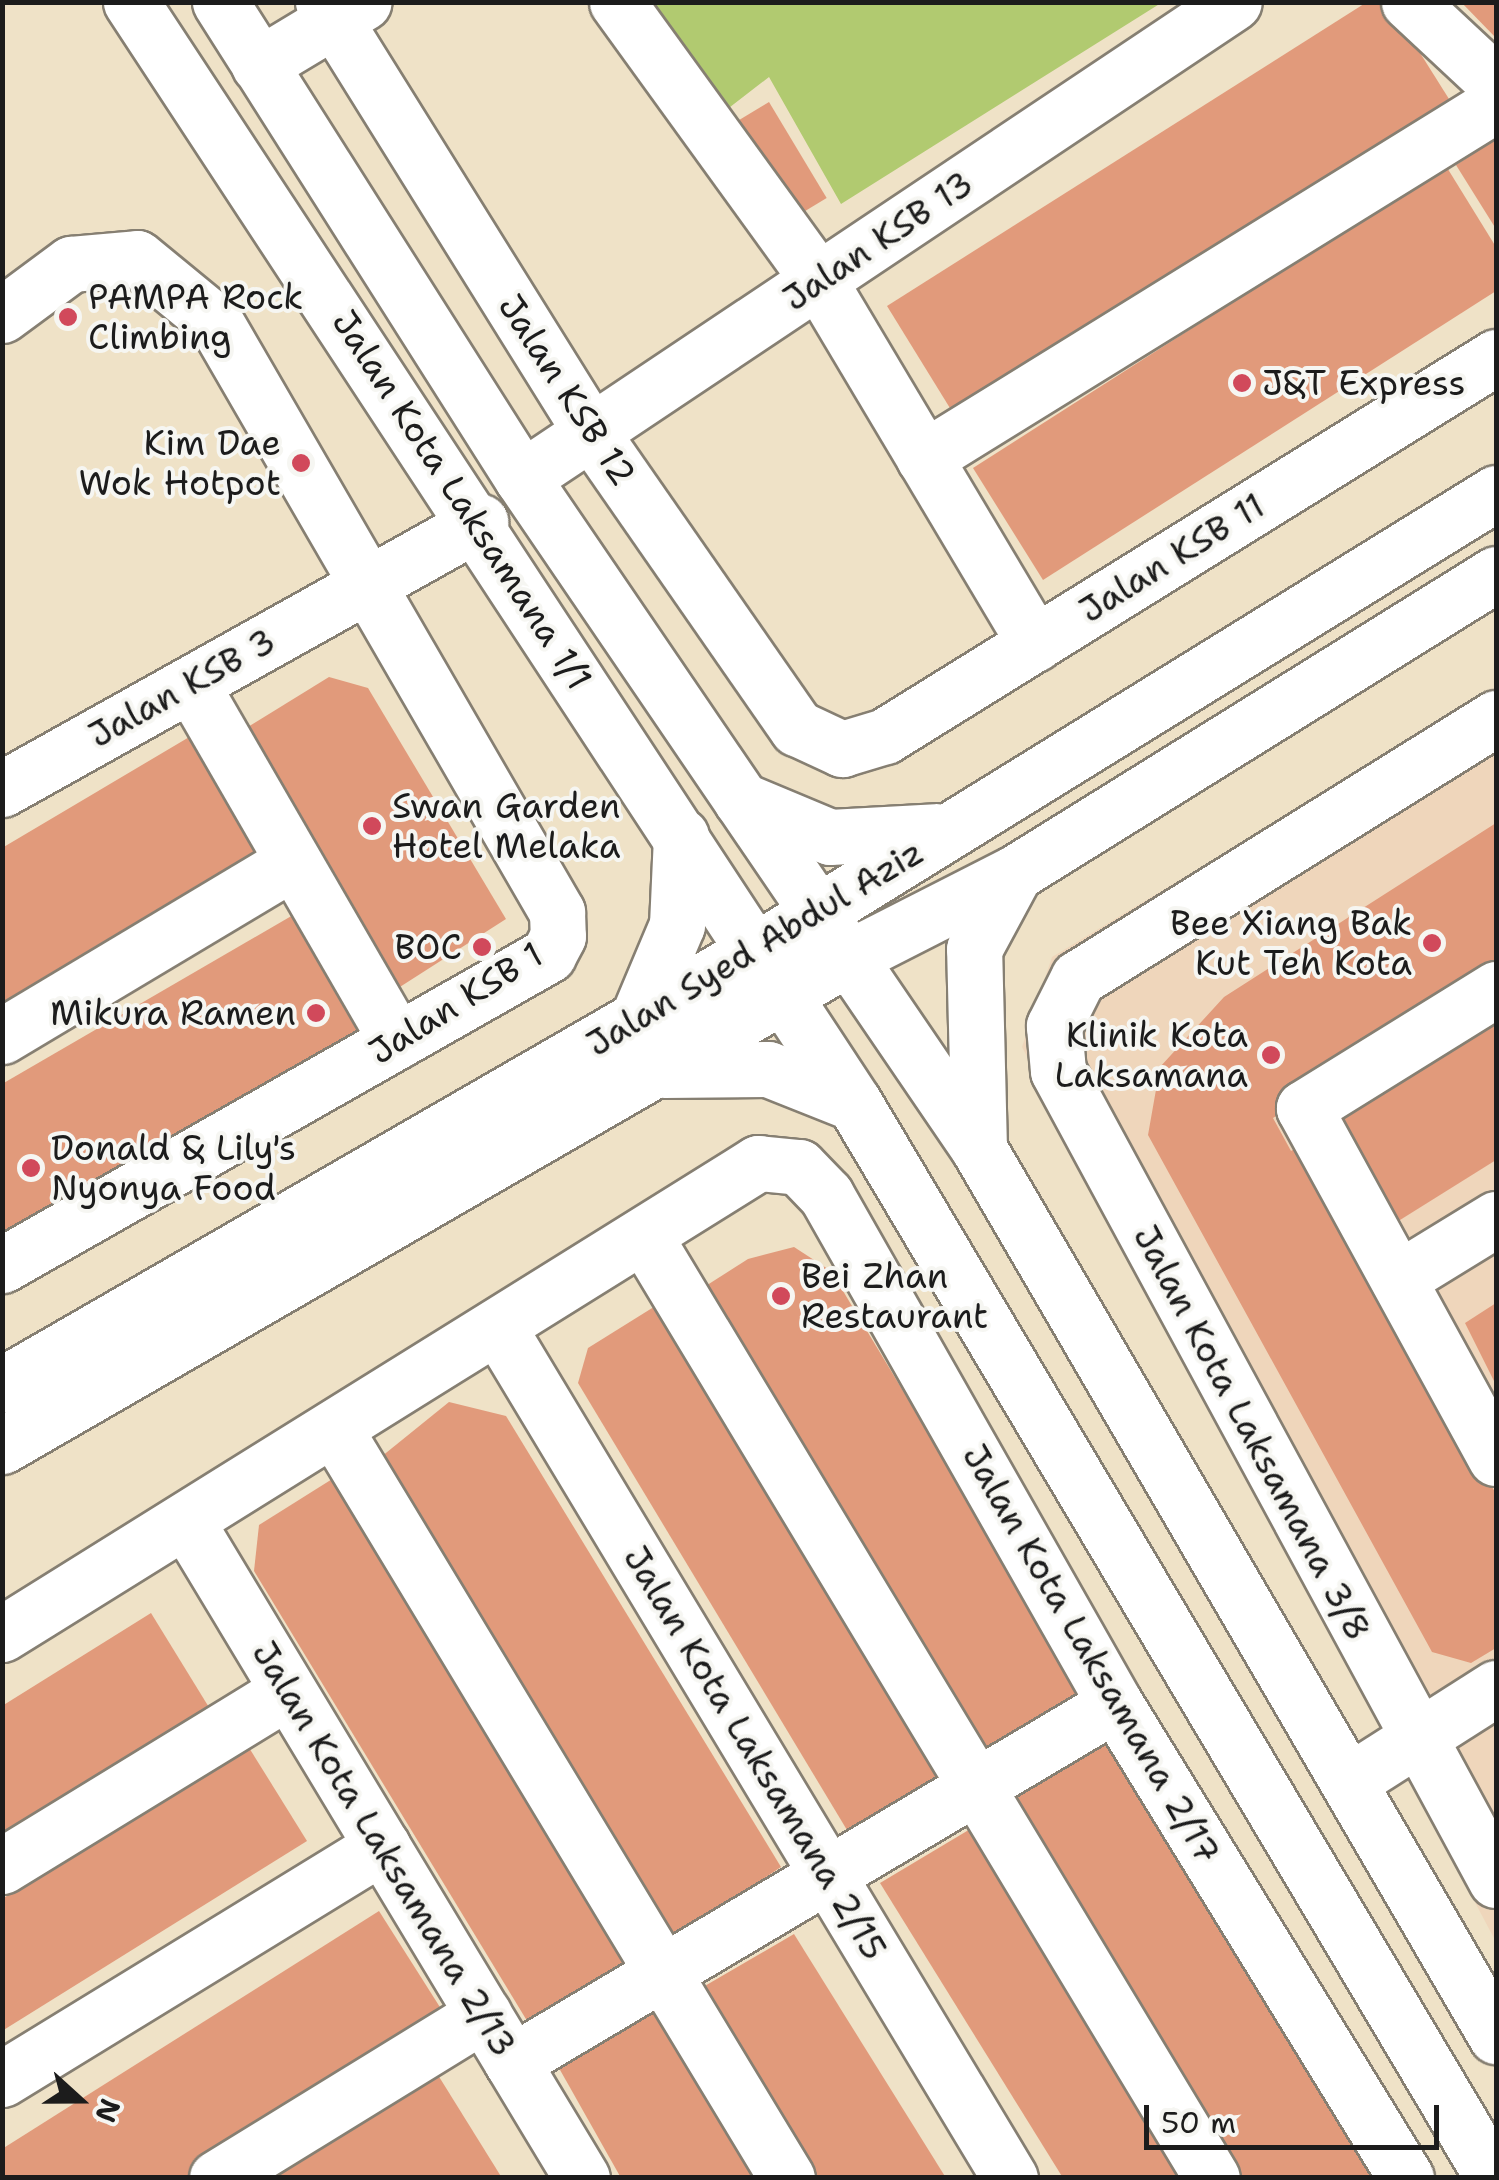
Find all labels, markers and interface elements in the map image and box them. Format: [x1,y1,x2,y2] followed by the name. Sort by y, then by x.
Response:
[775,162,981,320] street label: Jalan KSB 13
[88,276,303,358] place label: PAMPA Rock Climbing
[490,286,644,494] street label: Jalan KSB 12
[323,302,601,698] street label: Jalan Kota Laksamana 1/1
[57,306,79,328] marker: PAMPA Rock Climbing
[1262,362,1466,404] place label: J&T Express
[1231,372,1253,394] marker: J&T Express
[79,422,281,504] place label: Kim Dae Wok Hotpot
[290,452,312,474] marker: Kim Dae Wok Hotpot
[1072,484,1272,632] street label: Jalan KSB 11
[81,620,283,756] street label: Jalan KSB 3
[392,785,621,867] place label: Swan Garden Hotel Melaka
[361,815,383,837] marker: Swan Garden Hotel Melaka
[579,831,931,1065] street label: Jalan Syed Abdul Aziz
[1170,902,1412,984] place label: Bee Xiang Bak Kut Teh Kota
[395,926,462,968] place label: BOC
[1421,932,1443,954] marker: Bee Xiang Bak Kut Teh Kota
[361,933,551,1073] street label: Jalan KSB 1
[471,936,493,958] marker: BOC
[50,992,296,1034] place label: Mikura Ramen
[305,1002,327,1024] marker: Mikura Ramen
[1054,1014,1248,1096] place label: Klinik Kota Laksamana
[1258,1042,1284,1068] marker: Klinik Kota Laksamana
[51,1127,296,1209] place label: Donald & Lily's Nyonya Food
[20,1157,42,1179] marker: Donald & Lily's Nyonya Food
[1125,1218,1379,1648] street label: Jalan Kota Laksamana 3/8
[801,1255,988,1337] place label: Bei Zhan Restaurant
[770,1285,792,1307] marker: Bei Zhan Restaurant
[954,1437,1228,1871] street label: Jalan Kota Laksamana 2/17
[615,1539,895,1967] street label: Jalan Kota Laksamana 2/15
[243,1634,525,2064] street label: Jalan Kota Laksamana 2/13
[30,2050,130,2150] north arrow
[1149,2085,1444,2147] scale bar
[86,2094,130,2128] text: N
[1161,2102,1236,2143] text: 50 m

